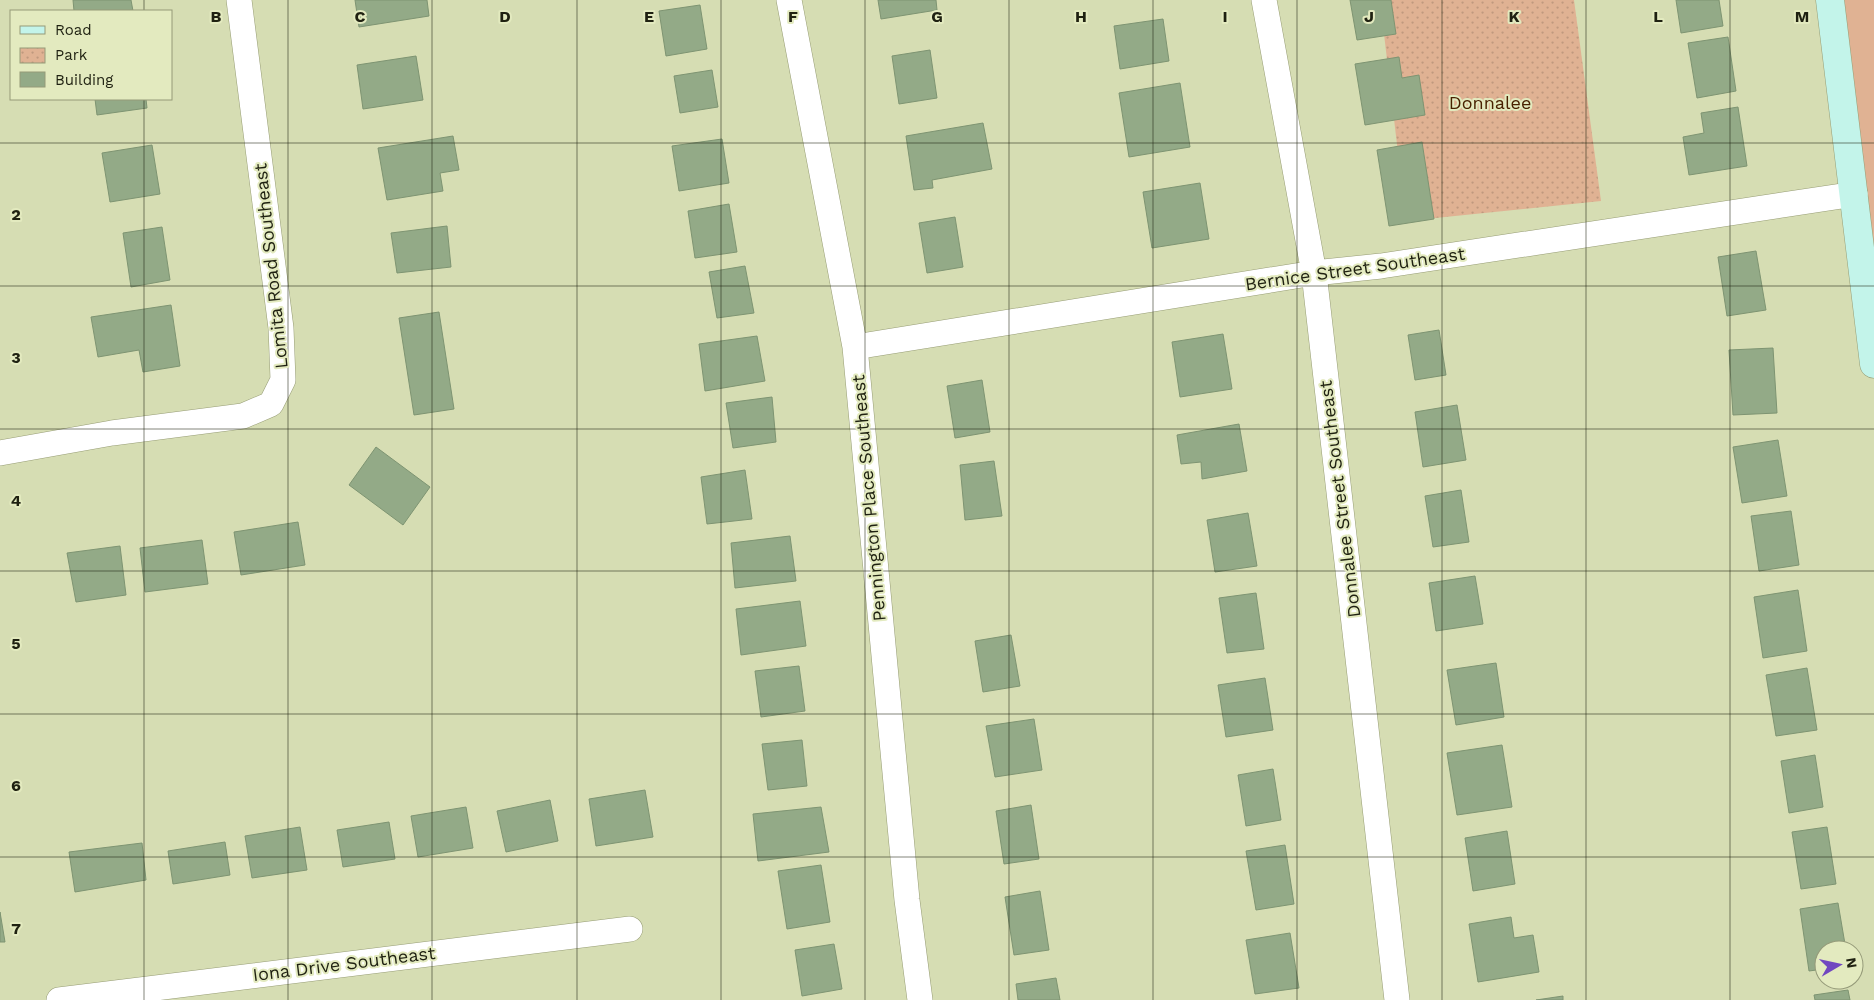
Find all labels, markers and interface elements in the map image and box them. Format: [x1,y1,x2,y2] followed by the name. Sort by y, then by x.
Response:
[211,7,222,26] text: B
[355,7,366,26] text: C
[499,7,511,26] text: D
[644,7,654,26] text: E
[788,7,798,26] text: F
[931,7,943,26] text: G
[1075,7,1087,26] text: H
[1222,7,1228,26] text: I
[1364,7,1374,26] text: J
[1508,7,1520,26] text: K
[1653,7,1663,26] text: L
[1795,7,1809,26] text: M
[10,10,172,100] legend
[55,21,92,39] text: Road
[55,46,88,64] text: Park
[55,71,113,89] text: Building
[1449,92,1531,113] park label: Donnalee
[249,162,292,370] street label: Lomita Road Southeast
[11,205,21,224] text: 2
[1244,243,1467,294] street label: Bernice Street Southeast
[11,348,21,367] text: 3
[847,373,890,622] street label: Pennington Place Southeast
[1314,379,1364,619] street label: Donnalee Street Southeast
[11,491,21,510] text: 4
[11,634,21,653] text: 5
[11,776,21,795] text: 6
[11,919,21,938] text: 7
[1814,940,1864,990] north arrow
[252,942,437,985] street label: Iona Drive Southeast
[1843,957,1861,969] text: N

